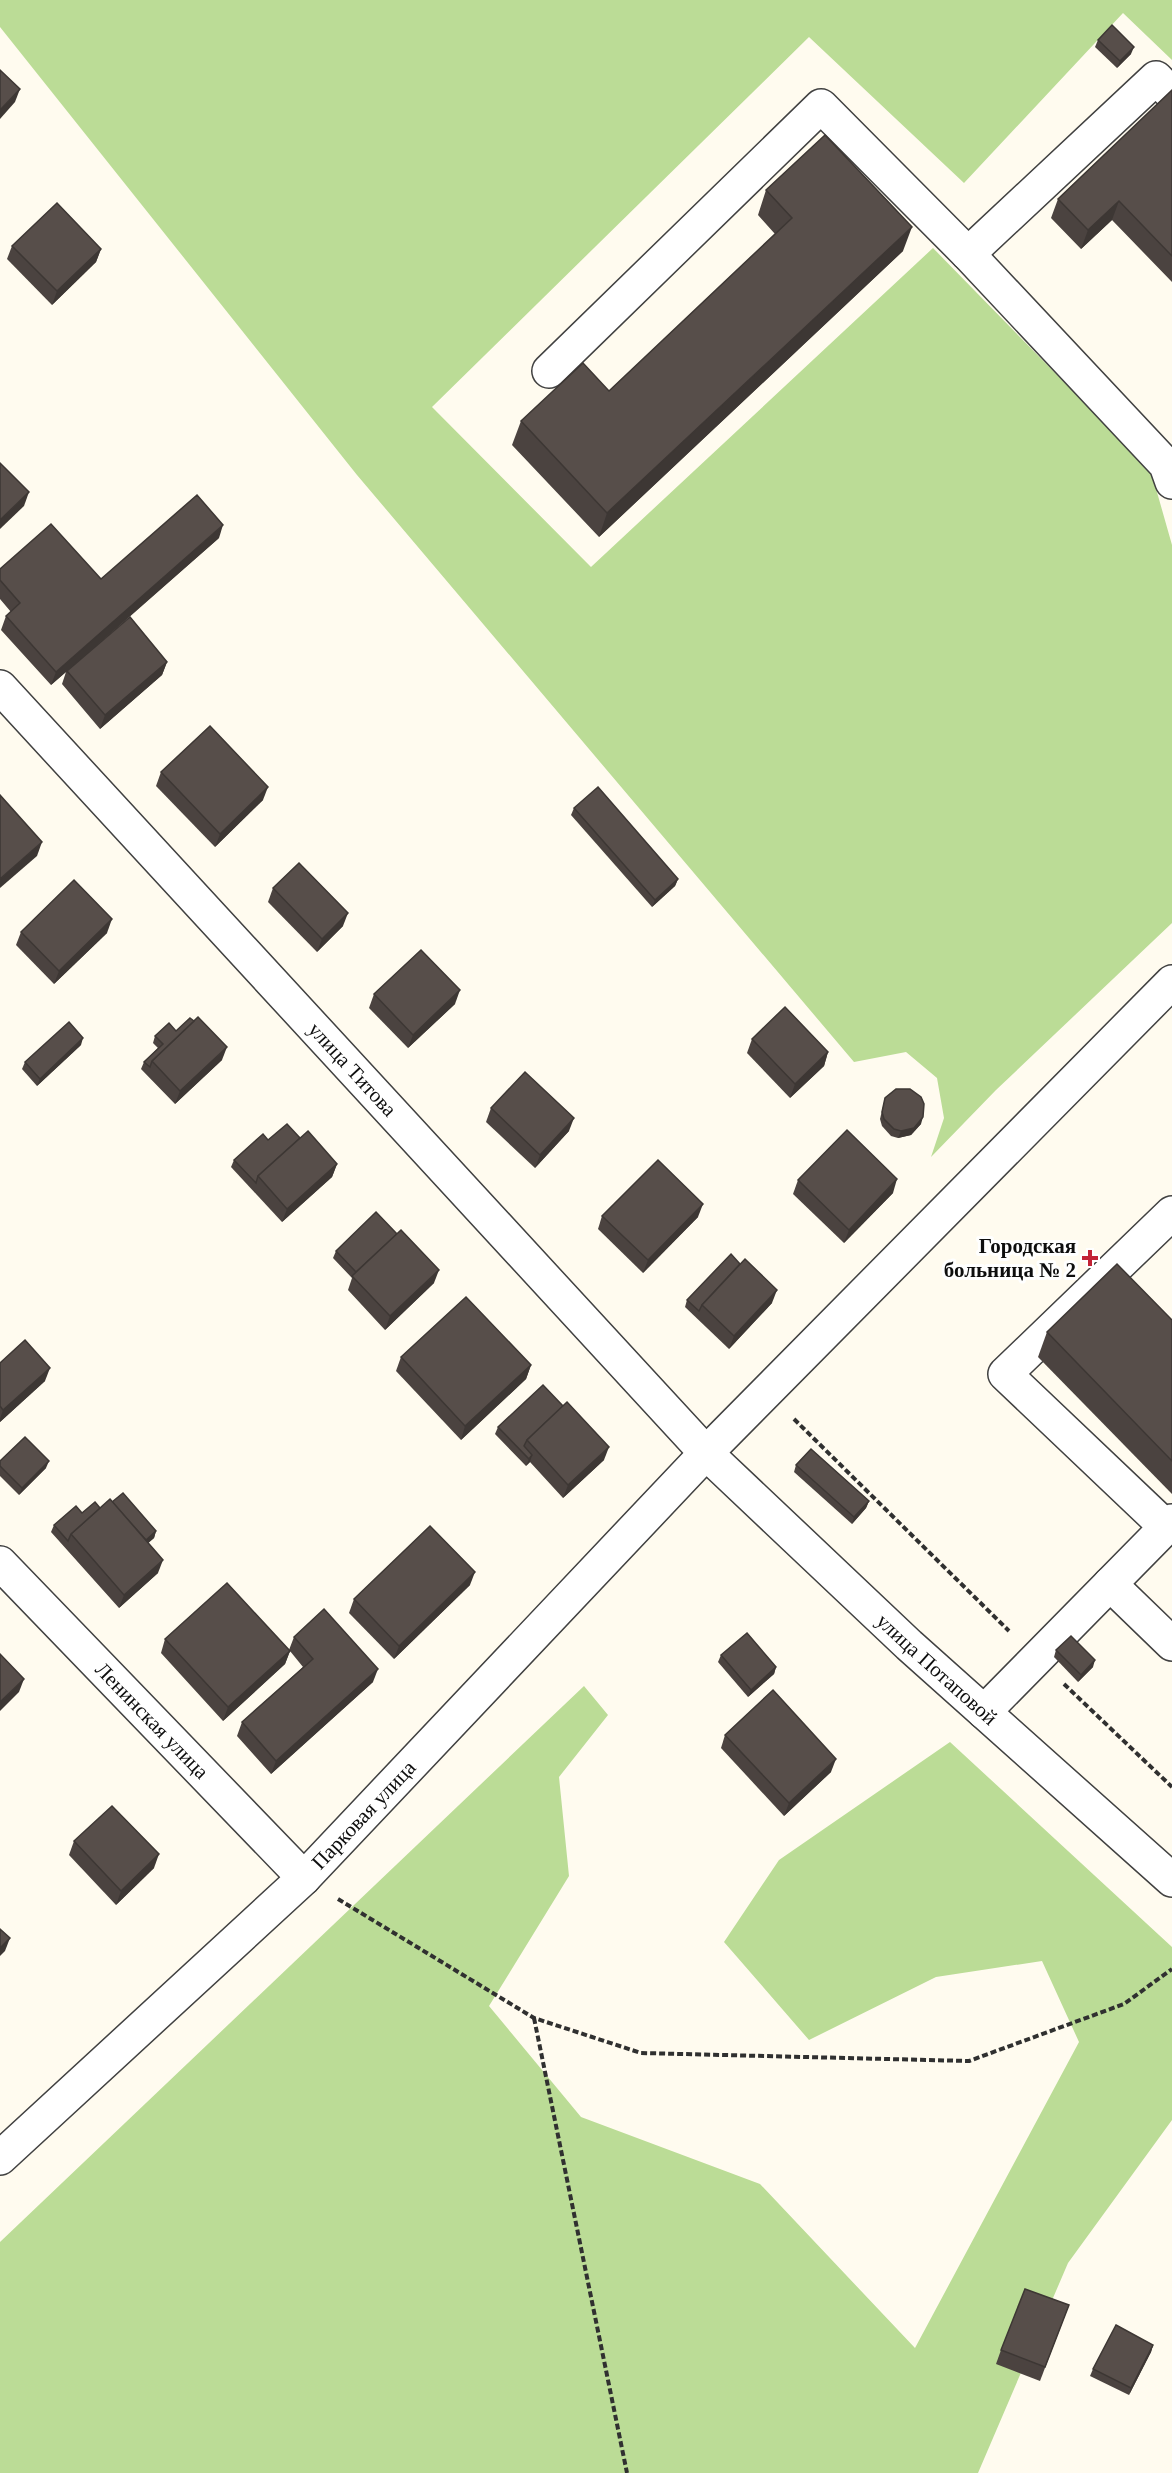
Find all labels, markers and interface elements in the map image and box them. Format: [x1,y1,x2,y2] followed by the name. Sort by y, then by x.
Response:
[303,1017,402,1122] street label: улица Титова
[944,1234,1076,1282] place label: Городская больница № 2
[1081,1249,1099,1267] marker: Городская больница № 2
[871,1609,1002,1730] street label: улица Потаповой
[90,1657,214,1784] street label: Ленинская улица
[307,1755,421,1874] street label: Парковая улица

